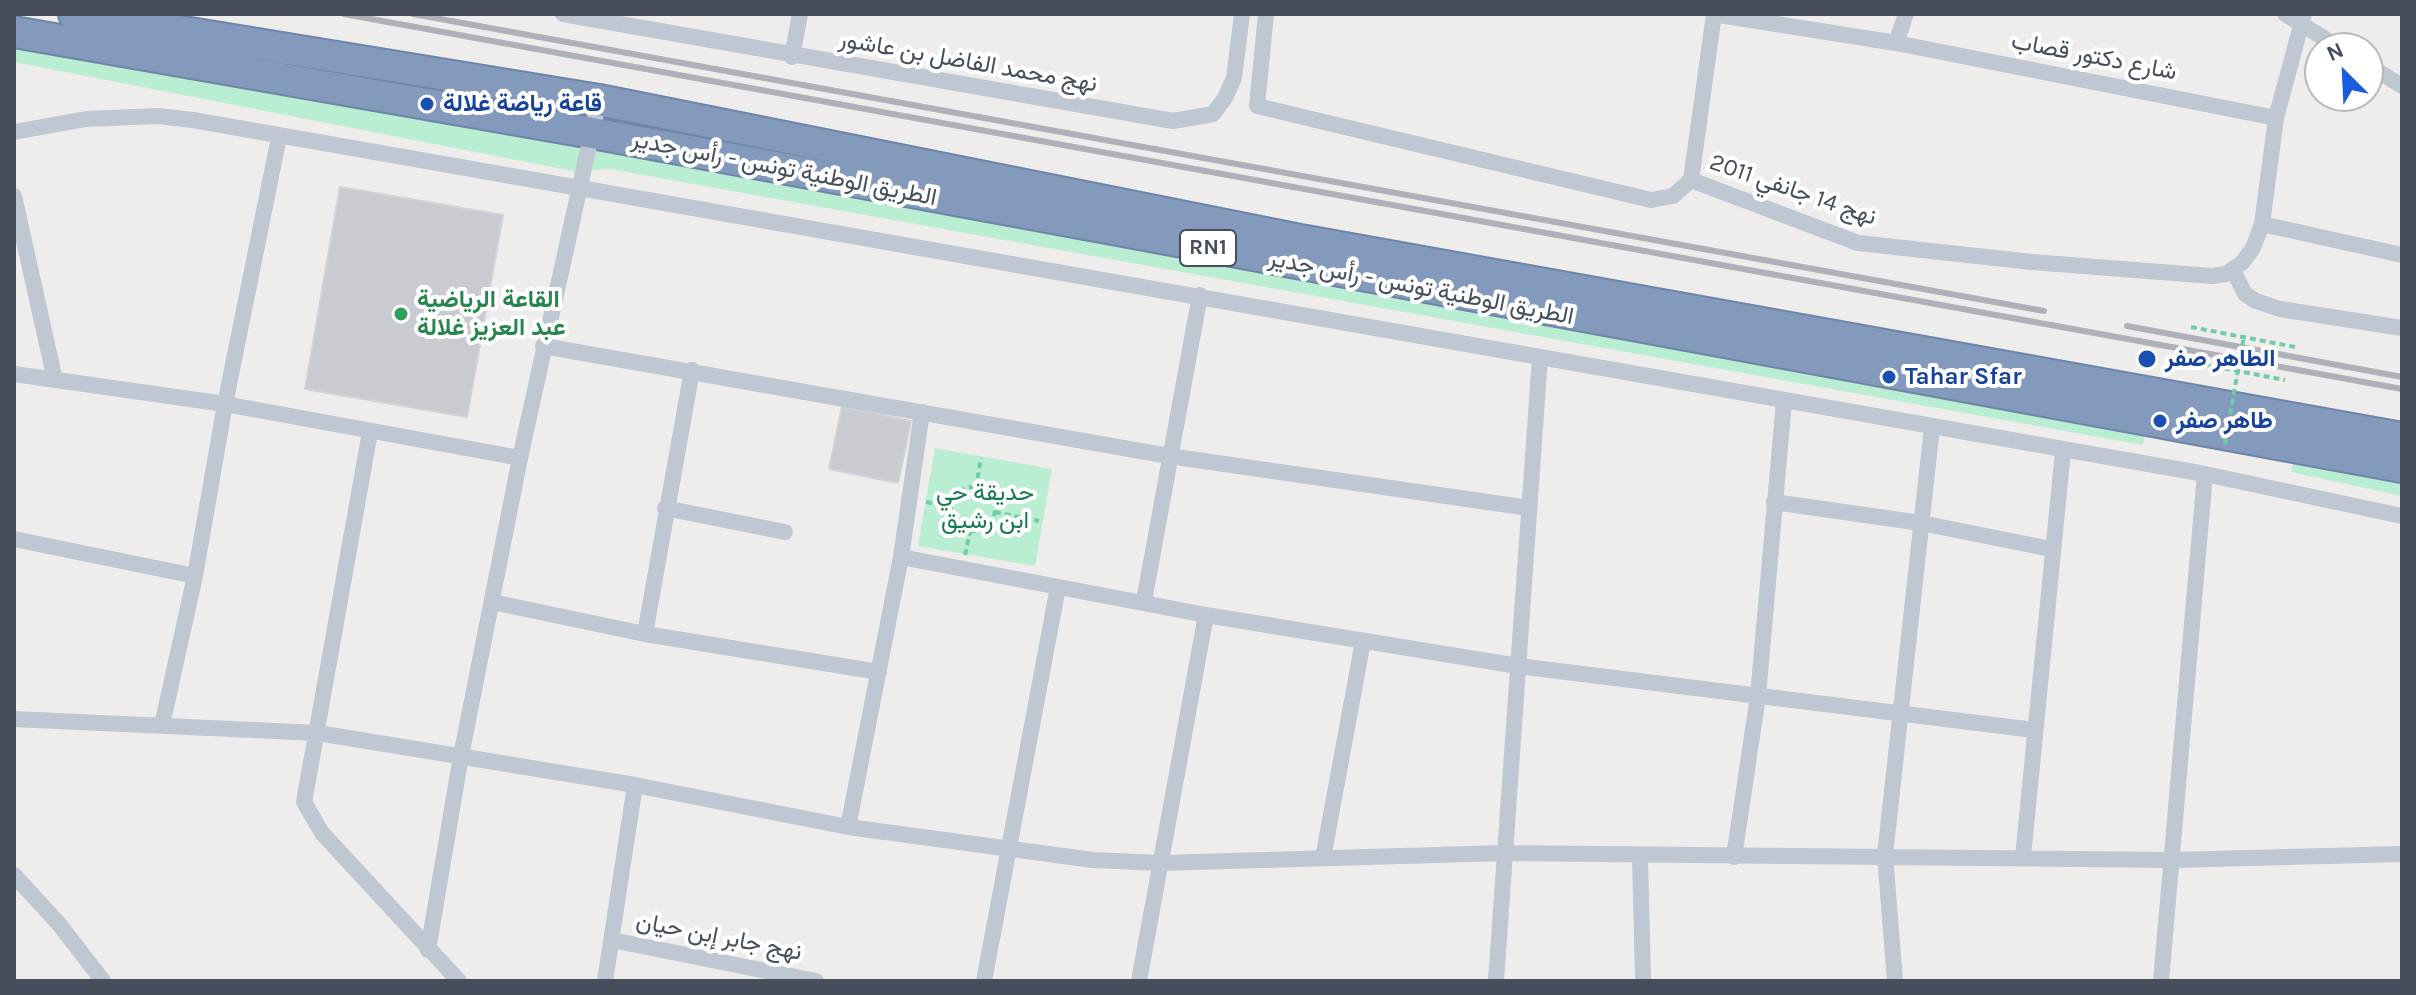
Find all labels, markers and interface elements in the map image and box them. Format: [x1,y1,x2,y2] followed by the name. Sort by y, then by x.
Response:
[837,25,1099,99] street label: نهج محمد الفاضل بن عاشور
[2009,27,2179,87] street label: شارع دكتور قصاب
[2304,32,2384,112] north arrow
[2323,37,2348,67] text: N
[443,90,602,118] place label: قاعة رياضة غلالة
[418,95,436,113] marker: قاعة رياضة غلالة
[629,125,939,213] street label: الطريق الوطنية تونس - رأس جدير
[1706,148,1880,232] street label: نهج 14 جانفي 2011
[1180,230,1236,266] road number: RN1
[1266,244,1576,332] street label: الطريق الوطنية تونس - رأس جدير
[417,286,565,342] place label: القاعة الرياضية عبد العزيز غلالة
[392,305,410,323] marker: القاعة الرياضية عبد العزيز غلالة
[2165,345,2276,373] place label: الطاهر صفر
[2136,348,2158,370] marker: الطاهر صفر
[1905,363,2022,391] place label: Tahar Sfar
[1880,368,1898,386] marker: Tahar Sfar
[2176,407,2273,435] place label: طاهر صفر
[2151,412,2169,430] marker: طاهر صفر
[936,479,1034,535] park label: حديقة حي ابن رشيق
[634,907,804,967] street label: نهج جابر إبن حيان

